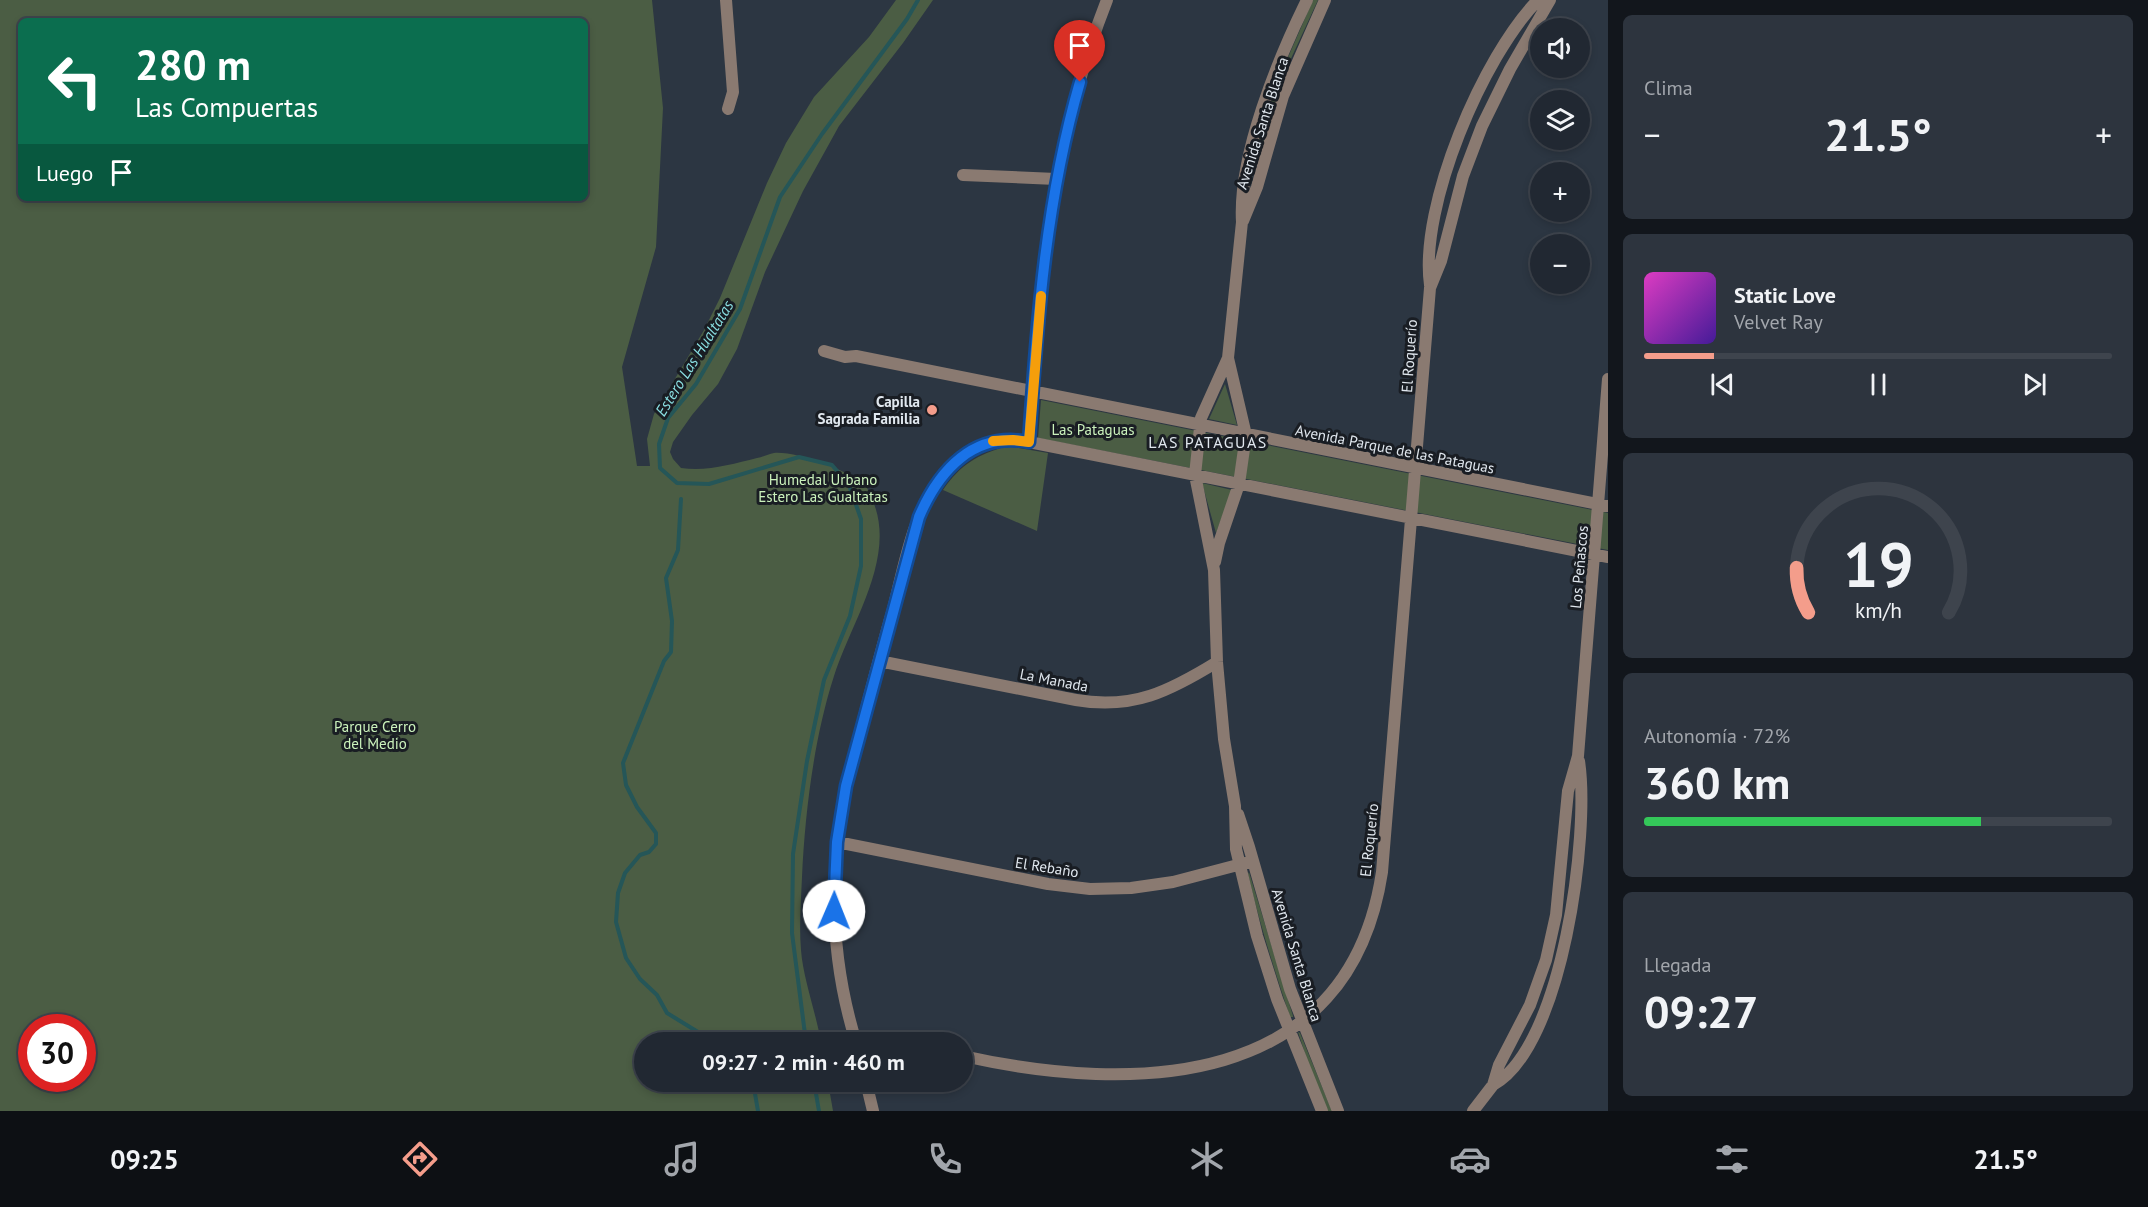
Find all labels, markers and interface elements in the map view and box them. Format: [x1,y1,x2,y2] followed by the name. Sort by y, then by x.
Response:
[1530,18,1590,294] map controls
[1530,18,1590,78] button: sound
[1054,20,1105,82] pin
[1063,29,1096,62] icon: arrive
[135,37,251,92] text: 280 m
[36,42,114,120] icon: left
[1232,55,1292,191] street label: Avenida Santa Blanca
[1644,75,1693,101] text: Clima
[135,90,318,124] text: Las Compuertas
[1530,90,1590,150] button: layers
[1824,105,1932,163] text: 21.5°
[1644,113,1661,156] text: −
[2095,113,2112,156] text: +
[105,156,138,189] icon: arrive
[36,159,93,187] text: Luego
[1530,162,1590,222] button: +
[1530,234,1590,294] button: −
[1734,281,1836,309] text: Static Love
[650,296,738,420] water label: Estero Las Hualtatas
[1734,309,1823,335] text: Velvet Ray
[1397,319,1421,393] street label: El Roquerío
[1706,368,1739,401] icon: previous
[1862,368,1895,401] icon: pause
[2018,368,2051,401] icon: next
[817,392,920,428] place label: Capilla Sagrada Familia
[925,403,939,417] marker: Capilla Sagrada Familia
[1052,420,1134,439] park label: Las Pataguas
[1294,420,1496,478] street label: Avenida Parque de las Pataguas
[1148,432,1268,452] district label: LAS PATAGUAS
[758,470,888,506] park label: Humedal Urbano Estero Las Gualtatas
[1843,523,1913,604] text: 19
[1566,525,1592,609] street label: Los Peñascos
[1854,596,1901,624] text: km/h
[1018,664,1090,696] street label: La Manada
[334,717,416,753] park label: Parque Cerro del Medio
[1644,723,1790,749] text: Autonomía · 72%
[1644,753,1790,811] text: 360 km
[1356,802,1382,878] street label: El Roquerío
[1014,853,1080,881] street label: El Rebaño
[802,879,866,943] position arrow
[1268,886,1326,1024] street label: Avenida Santa Blanca
[1644,952,1711,978] text: Llegada
[1644,982,1758,1040] text: 09:27
[18,1014,96,1092] speed limit sign: 30
[702,1048,905,1076] text: 09:27 · 2 min · 460 m
[399,1138,441,1180] icon: directions
[661,1138,703,1180] icon: music
[924,1138,966,1180] icon: phone
[1186,1138,1228,1180] icon: climate
[1449,1138,1491,1180] icon: car
[1711,1138,1753,1180] icon: filters
[110,1142,179,1176] text: 09:25
[1973,1142,2038,1176] text: 21.5°

